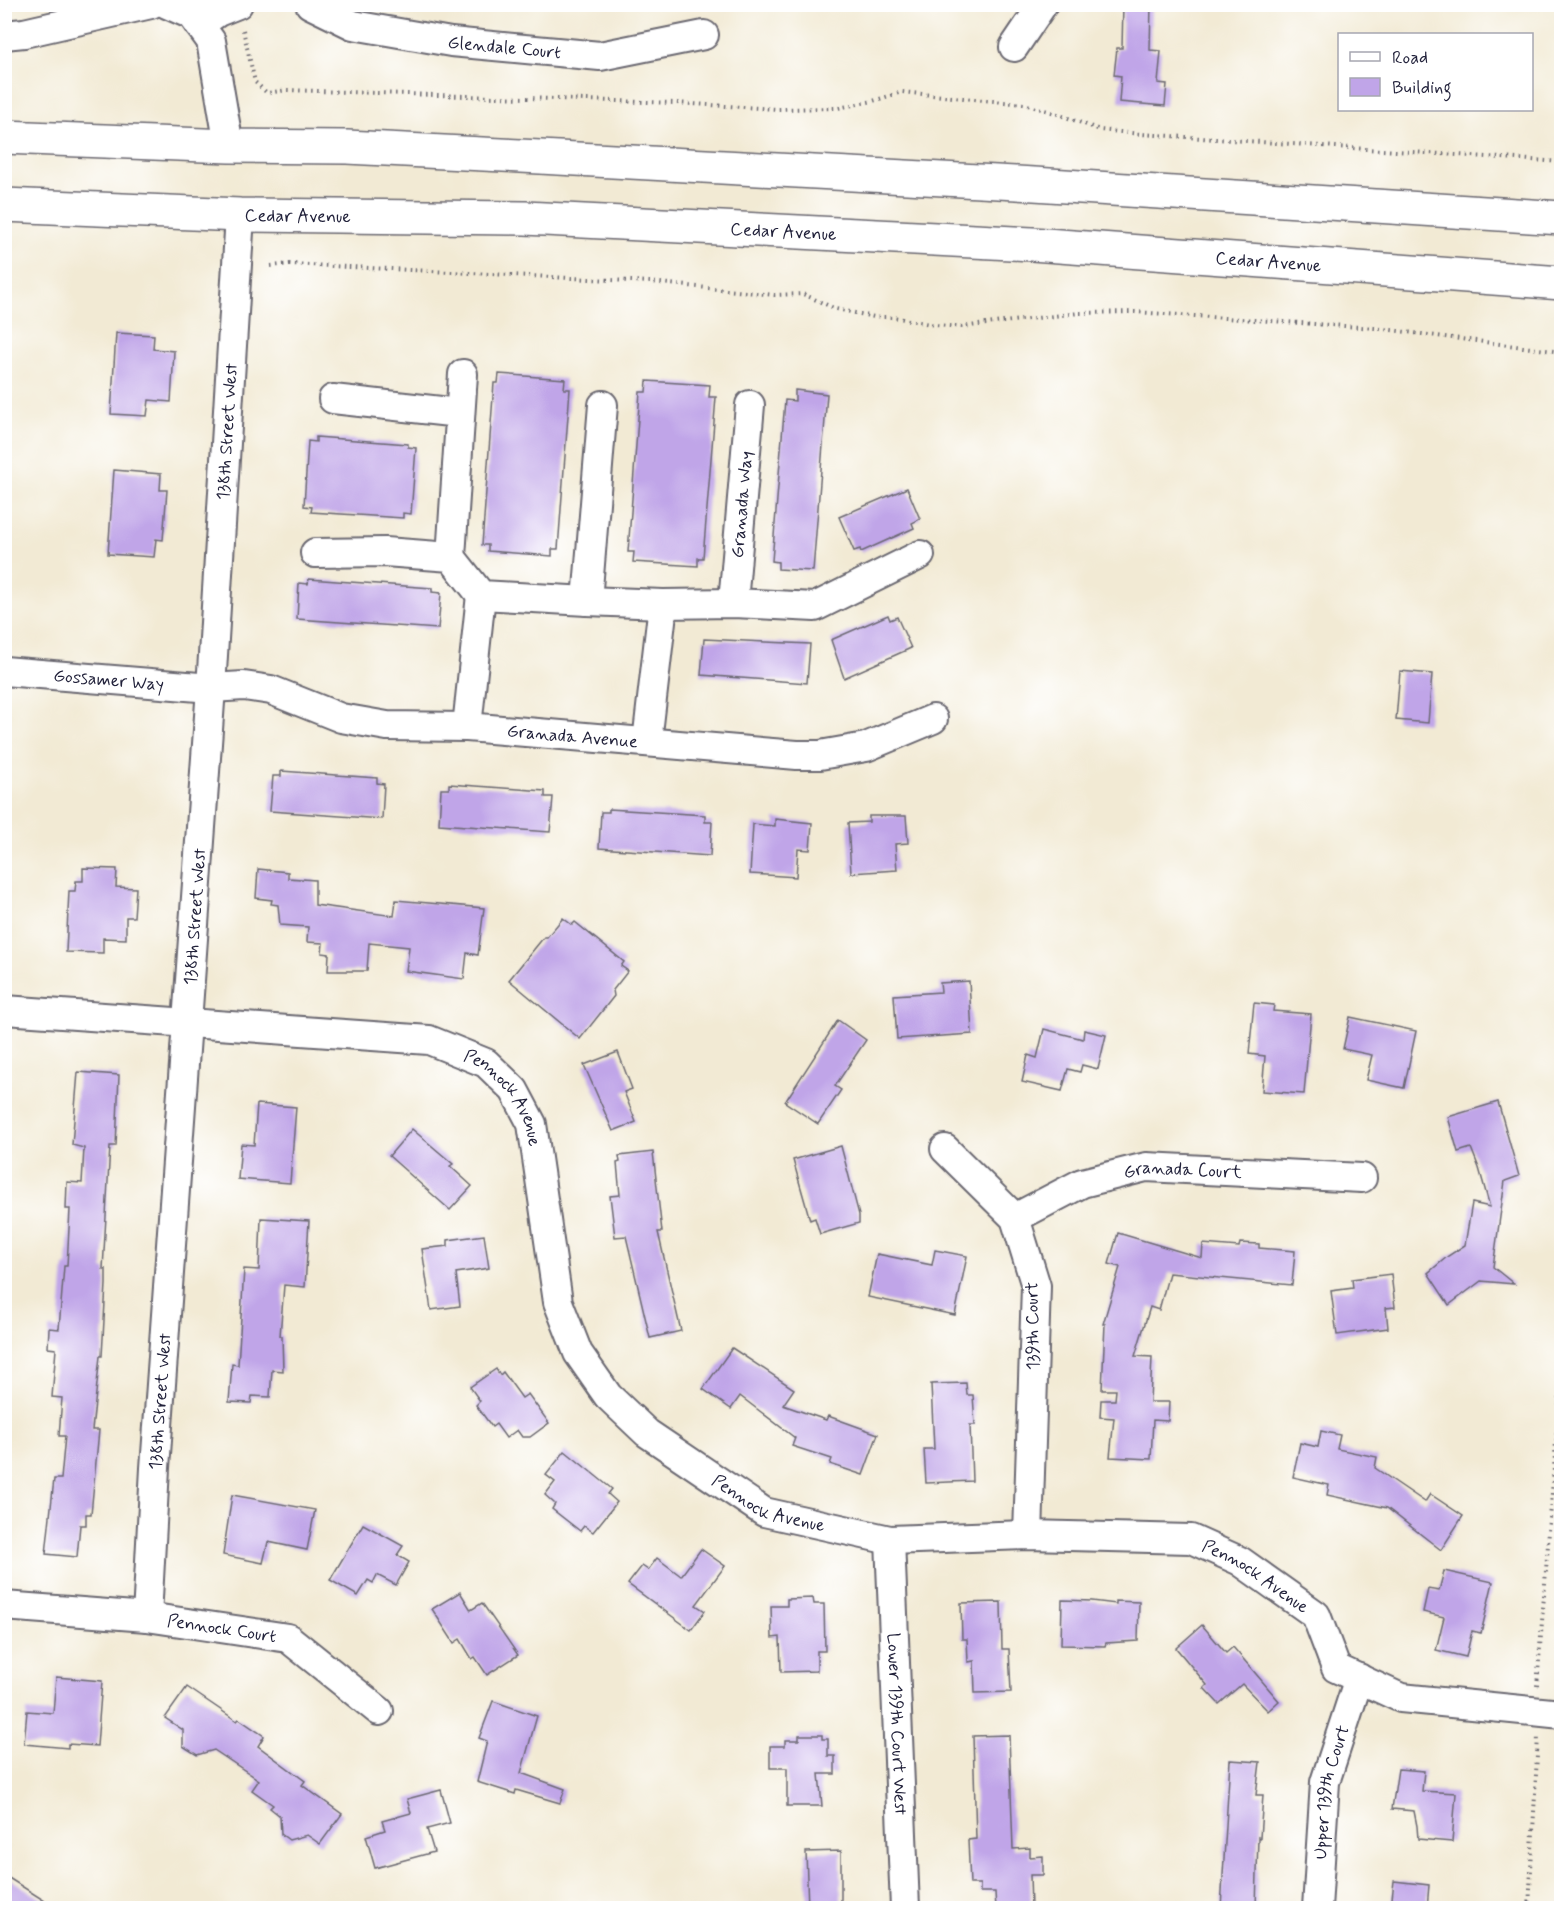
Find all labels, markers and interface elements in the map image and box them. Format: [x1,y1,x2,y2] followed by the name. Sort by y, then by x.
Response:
[447,31,562,65] street label: Glendale Court
[1338,33,1533,111] legend
[1392,46,1428,70] text: Road
[1392,76,1452,102] text: Building
[245,204,351,229] street label: Cedar Avenue
[730,218,837,247] street label: Cedar Avenue
[1215,247,1322,278] street label: Cedar Avenue
[212,362,244,501] street label: 138th Street West
[726,450,759,559] street label: Granada Way
[52,664,165,697] street label: Gossamer Way
[506,719,639,754] street label: Granada Avenue
[179,847,212,986] street label: 138th Street West
[460,1044,546,1148] street label: Pennock Avenue
[1121,1156,1243,1185] street label: Granada Court
[1020,1282,1046,1370] street label: 139th Court
[144,1332,178,1471] street label: 138th Street West
[707,1469,827,1538] street label: Pennock Avenue
[1198,1535,1313,1619] street label: Pennock Avenue
[165,1609,278,1649] street label: Pennock Court
[881,1632,912,1816] street label: Lower 139th Court West
[1309,1722,1356,1860] street label: Upper 139th Court

